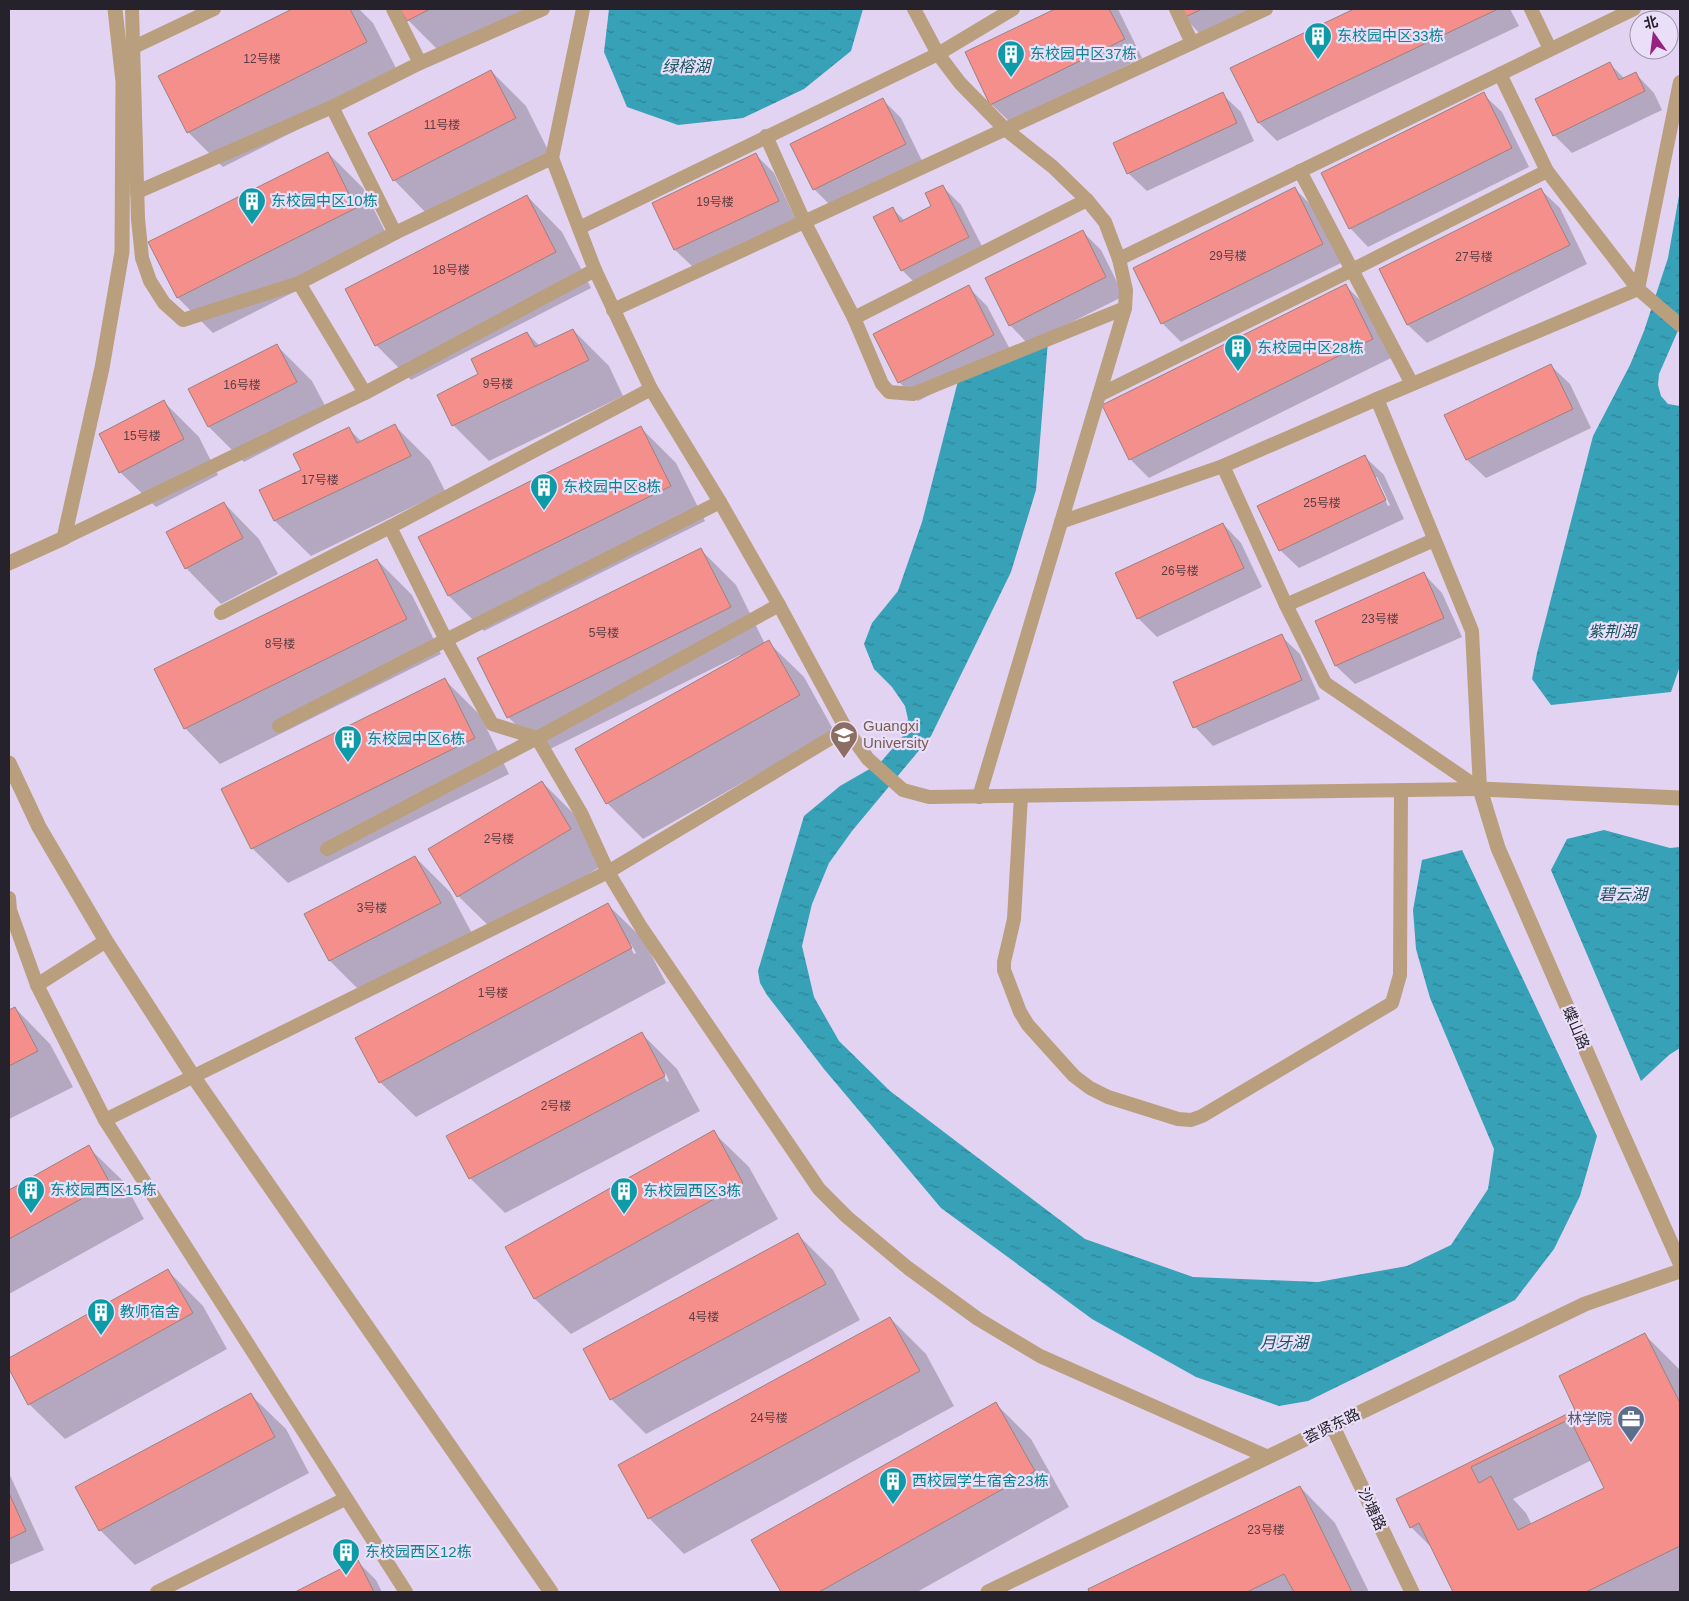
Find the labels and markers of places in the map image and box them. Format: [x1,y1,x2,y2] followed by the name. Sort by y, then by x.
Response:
[1303,21,1333,60] building icon: 东校园中区33栋
[1337,27,1444,44] place label: 东校园中区33栋
[996,39,1026,78] building icon: 东校园中区37栋
[1030,45,1137,62] place label: 东校园中区37栋
[237,186,267,225] building icon: 东校园中区10栋
[271,192,378,209] place label: 东校园中区10栋
[1223,333,1253,372] building icon: 东校园中区28栋
[1257,339,1364,356] place label: 东校园中区28栋
[529,472,559,511] building icon: 东校园中区8栋
[563,478,661,495] place label: 东校园中区8栋
[863,717,929,751] place label: Guangxi University
[829,720,859,759] school or university icon: Guangxi University
[333,724,363,763] building icon: 东校园中区6栋
[367,730,465,747] place label: 东校园中区6栋
[16,1175,46,1214] building icon: 东校园西区15栋
[609,1176,639,1215] building icon: 东校园西区3栋
[50,1181,157,1198] place label: 东校园西区15栋
[643,1182,741,1199] place label: 东校园西区3栋
[86,1297,116,1336] building icon: 教师宿舍
[120,1303,180,1320] place label: 教师宿舍
[1616,1404,1646,1443] office icon: 林学院
[1567,1410,1612,1427] place label: 林学院
[878,1466,908,1505] building icon: 西校园学生宿舍23栋
[912,1472,1049,1489] place label: 西校园学生宿舍23栋
[331,1537,361,1576] building icon: 东校园西区12栋
[365,1543,472,1560] place label: 东校园西区12栋

